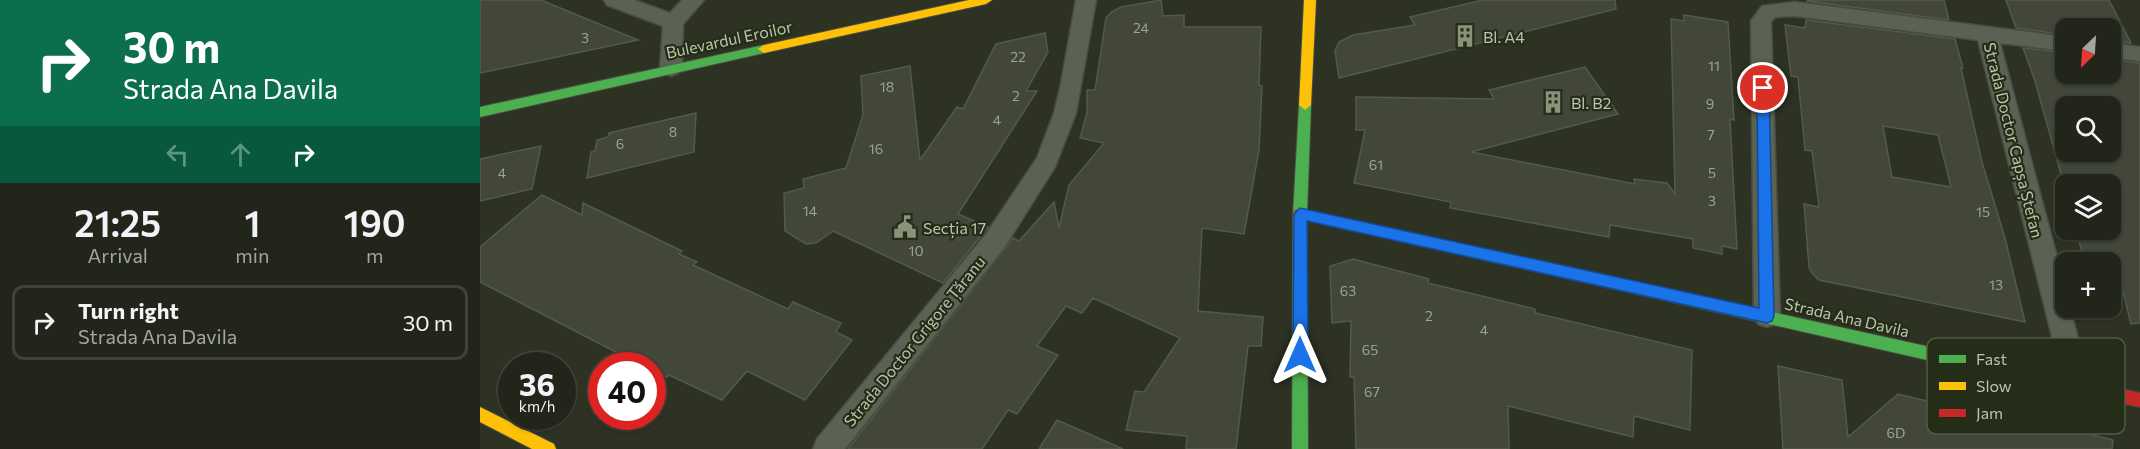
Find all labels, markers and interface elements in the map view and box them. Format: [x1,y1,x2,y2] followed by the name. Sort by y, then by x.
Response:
[664,16,795,62] street label: Bulevardul Eroilor
[2055,18,2121,84] north arrow
[2055,18,2121,318] map controls
[1133,19,1150,36] house number: 24
[123,20,220,72] text: 30 m
[1452,23,1478,49] building icon: Bl. A4
[24,24,102,102] icon: right
[1483,27,1525,46] place label: Bl. A4
[581,29,589,46] house number: 3
[1979,40,2048,240] street label: Strada Doctor Capșa Ștefan
[1010,48,1026,65] house number: 22
[1708,57,1720,74] house number: 11
[1737,62,1788,113] pin
[1746,71,1779,104] icon: arrive
[123,72,338,105] text: Strada Ana Davila
[880,78,894,95] house number: 18
[1012,87,1020,104] house number: 2
[1540,89,1566,115] building icon: Bl. B2
[1571,93,1612,112] place label: Bl. B2
[1706,95,1714,112] house number: 9
[2055,96,2121,162] button: search
[993,111,1002,128] house number: 4
[669,123,677,140] house number: 8
[1707,126,1715,143] house number: 7
[616,135,624,152] house number: 6
[161,138,194,171] icon: left
[224,138,257,171] icon: ahead
[287,138,320,171] icon: right
[869,140,883,157] house number: 16
[1369,156,1383,173] house number: 61
[498,164,507,181] house number: 4
[1708,164,1716,181] house number: 5
[2055,174,2121,240] button: layers
[1708,192,1716,209] house number: 3
[74,200,161,244] text: 21:25
[244,200,260,244] text: 1
[344,200,406,244] text: 190
[803,202,818,219] house number: 14
[1976,203,1990,220] house number: 15
[892,214,918,240] public building icon: Secția 17
[923,218,986,239] place label: Secția 17
[908,242,924,259] house number: 10
[87,243,148,267] text: Arrival
[235,243,269,267] text: min
[366,243,383,267] text: m
[839,252,990,431] street label: Strada Doctor Grigore Țăranu
[2055,252,2121,318] button: +
[1989,276,2003,293] house number: 13
[1340,282,1356,299] house number: 63
[1783,293,1911,341] street label: Strada Ana Davila
[78,297,179,324] text: Turn right
[27,306,60,339] icon: right
[1425,307,1433,324] house number: 2
[403,309,453,336] text: 30 m
[1480,321,1489,338] house number: 4
[1268,323,1332,387] position arrow
[78,324,237,348] text: Strada Ana Davila
[1927,338,2125,434] legend
[1362,341,1378,358] house number: 65
[1976,349,2007,368] text: Fast
[588,352,666,430] speed limit sign: 40
[519,365,555,402] text: 36
[1976,376,2012,395] text: Slow
[1364,383,1380,400] house number: 67
[519,397,555,415] text: km/h
[1976,403,2003,422] text: Jam
[1887,424,1905,441] house number: 6D

